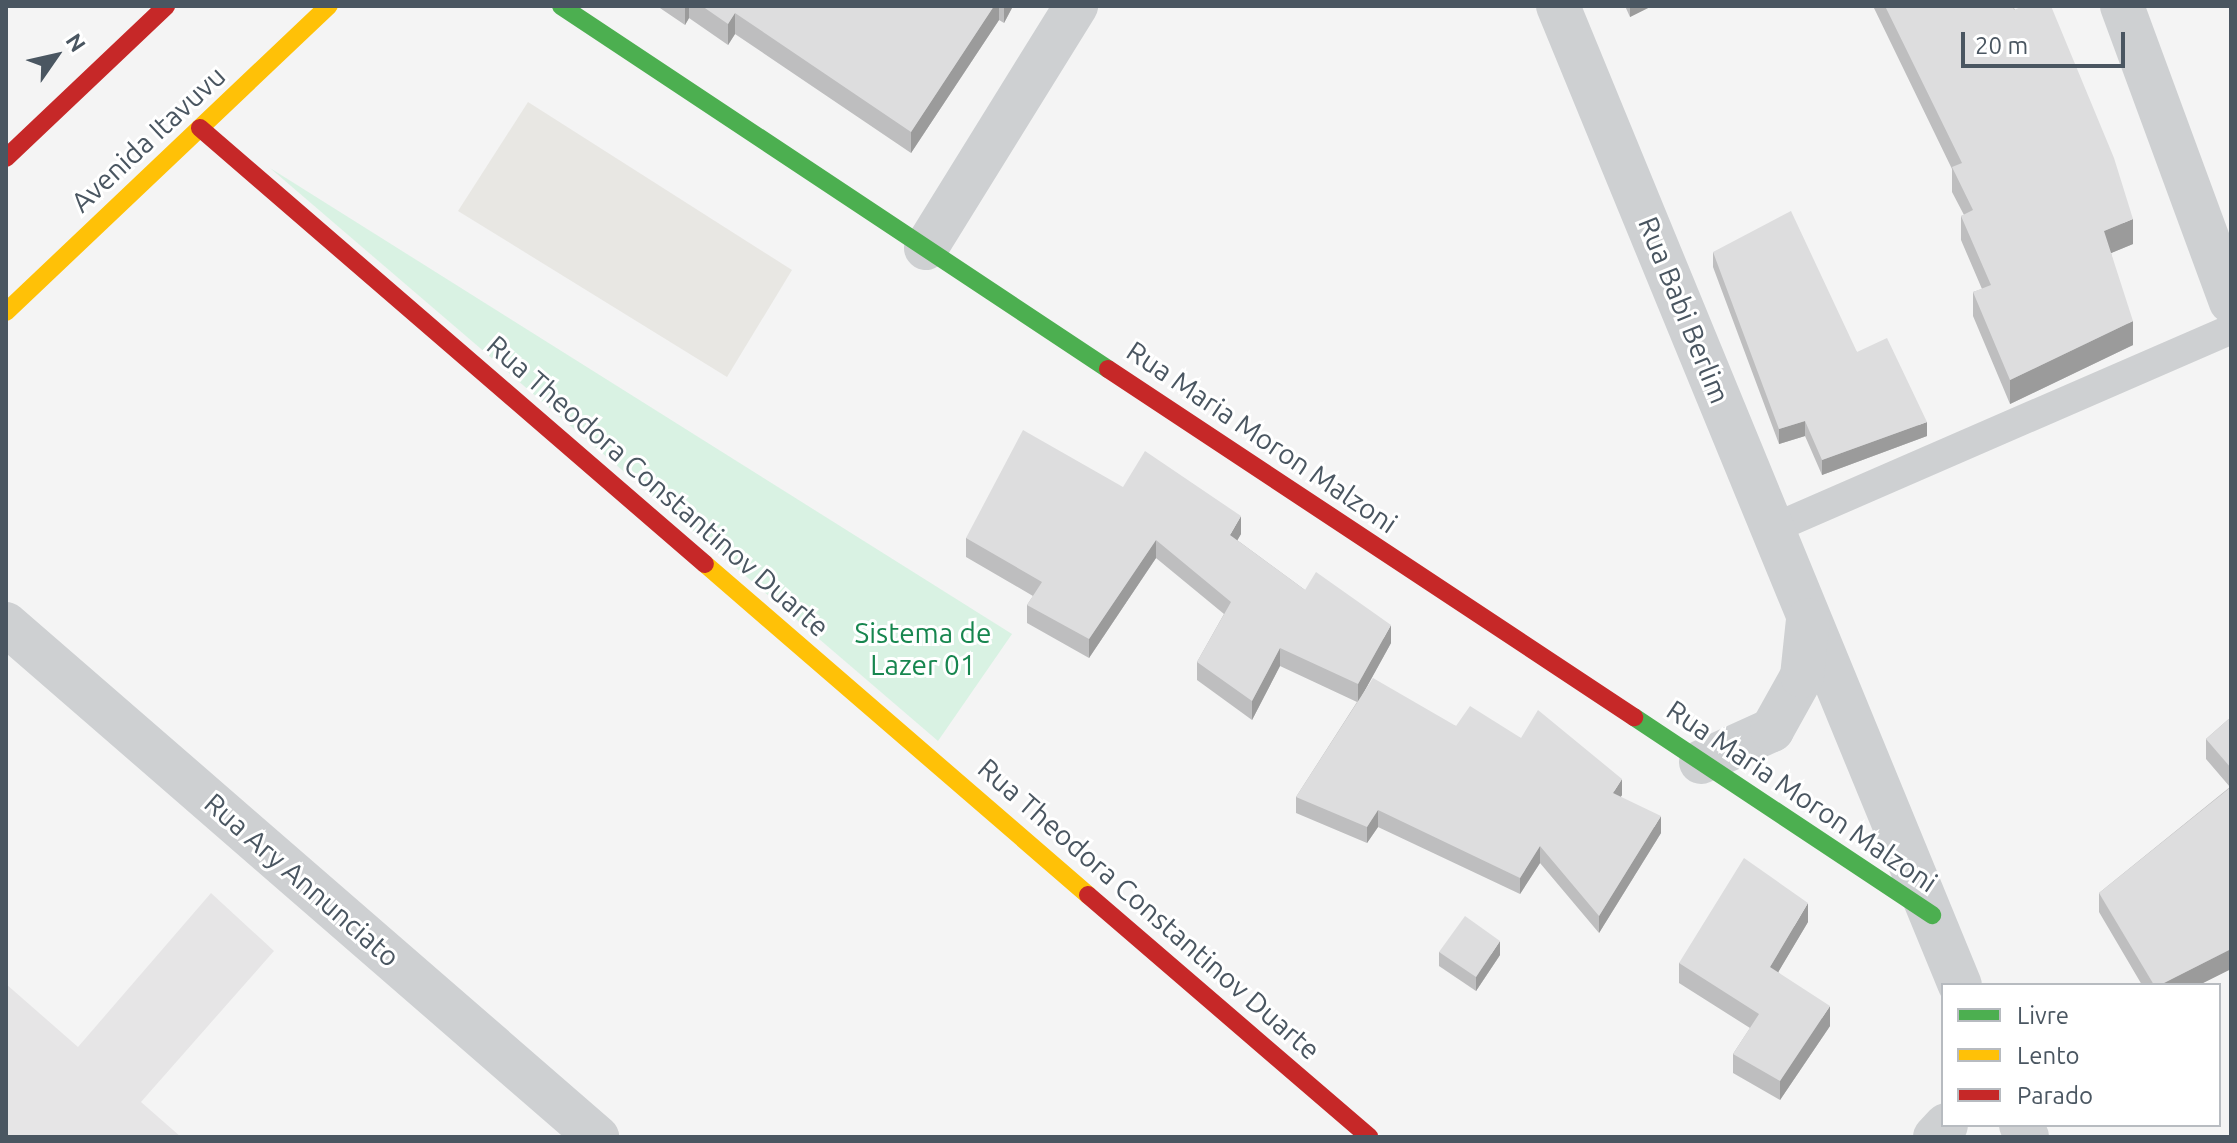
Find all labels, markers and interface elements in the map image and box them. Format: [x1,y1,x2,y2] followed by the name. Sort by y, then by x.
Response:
[16,16,96,96] north arrow
[1965,16,2129,66] scale bar
[61,28,91,56] text: N
[1975,32,2028,59] text: 20 m
[64,59,232,219] street label: Avenida Itavuvu
[1631,212,1737,408] street label: Rua Babi Berlim
[480,328,836,644] street label: Rua Theodora Constantinov Duarte
[1120,334,1404,540] street label: Rua Maria Moron Malzoni
[855,616,991,682] park label: Sistema de Lazer 01
[1660,693,1944,899] street label: Rua Maria Moron Malzoni
[971,751,1327,1067] street label: Rua Theodora Constantinov Duarte
[198,786,406,974] street label: Rua Ary Annunciato
[1941,983,2221,1127] legend
[2017,1002,2069,1029] text: Livre
[2017,1042,2080,1069] text: Lento
[2017,1082,2093,1109] text: Parado

